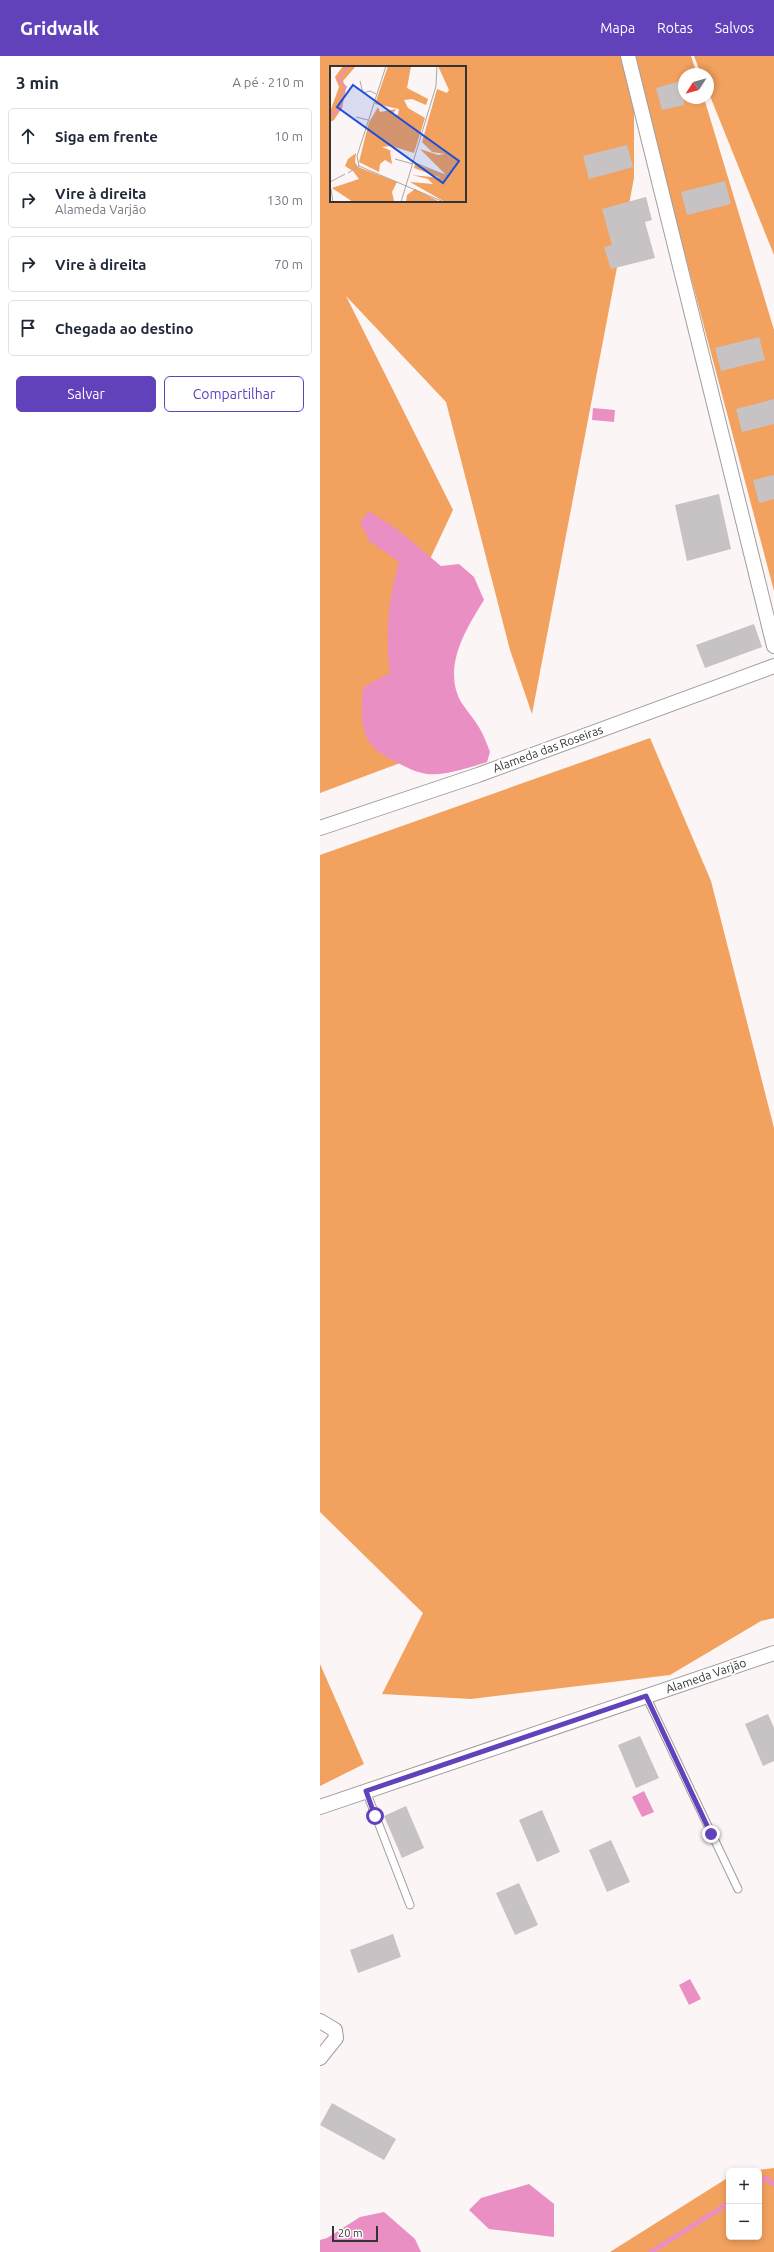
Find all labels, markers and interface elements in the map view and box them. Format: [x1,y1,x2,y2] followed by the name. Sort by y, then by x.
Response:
[20,17,99,39] text: Gridwalk
[600,20,635,36] text: Mapa
[657,20,693,36] text: Rotas
[715,20,754,36] text: Salvos
[330,66,466,202] inset map
[678,68,714,104] north arrow
[16,73,59,92] text: 3 min
[232,75,304,89] text: A pé · 210 m
[17,125,39,147] icon: ahead
[55,128,158,145] text: Siga em frente
[274,129,303,143] text: 10 m
[55,185,147,202] text: Vire à direita
[17,189,39,211] icon: right
[267,193,303,207] text: 130 m
[55,202,146,216] text: Alameda Varjão
[17,253,39,275] icon: right
[55,256,147,273] text: Vire à direita
[274,257,303,271] text: 70 m
[17,317,39,339] icon: arrive
[55,320,194,337] text: Chegada ao destino
[16,376,156,412] button: Salvar
[164,376,304,412] button: Compartilhar
[491,723,605,775] street label: Alameda das Roseiras
[664,1656,748,1695] street label: Alameda Varjão
[366,1807,384,1825] route start
[702,1825,720,1843] route end
[726,2168,762,2240] map controls
[726,2168,762,2204] button: +
[726,2204,762,2240] button: −
[332,2224,378,2243] scale bar
[338,2227,362,2239] text: 20 m

